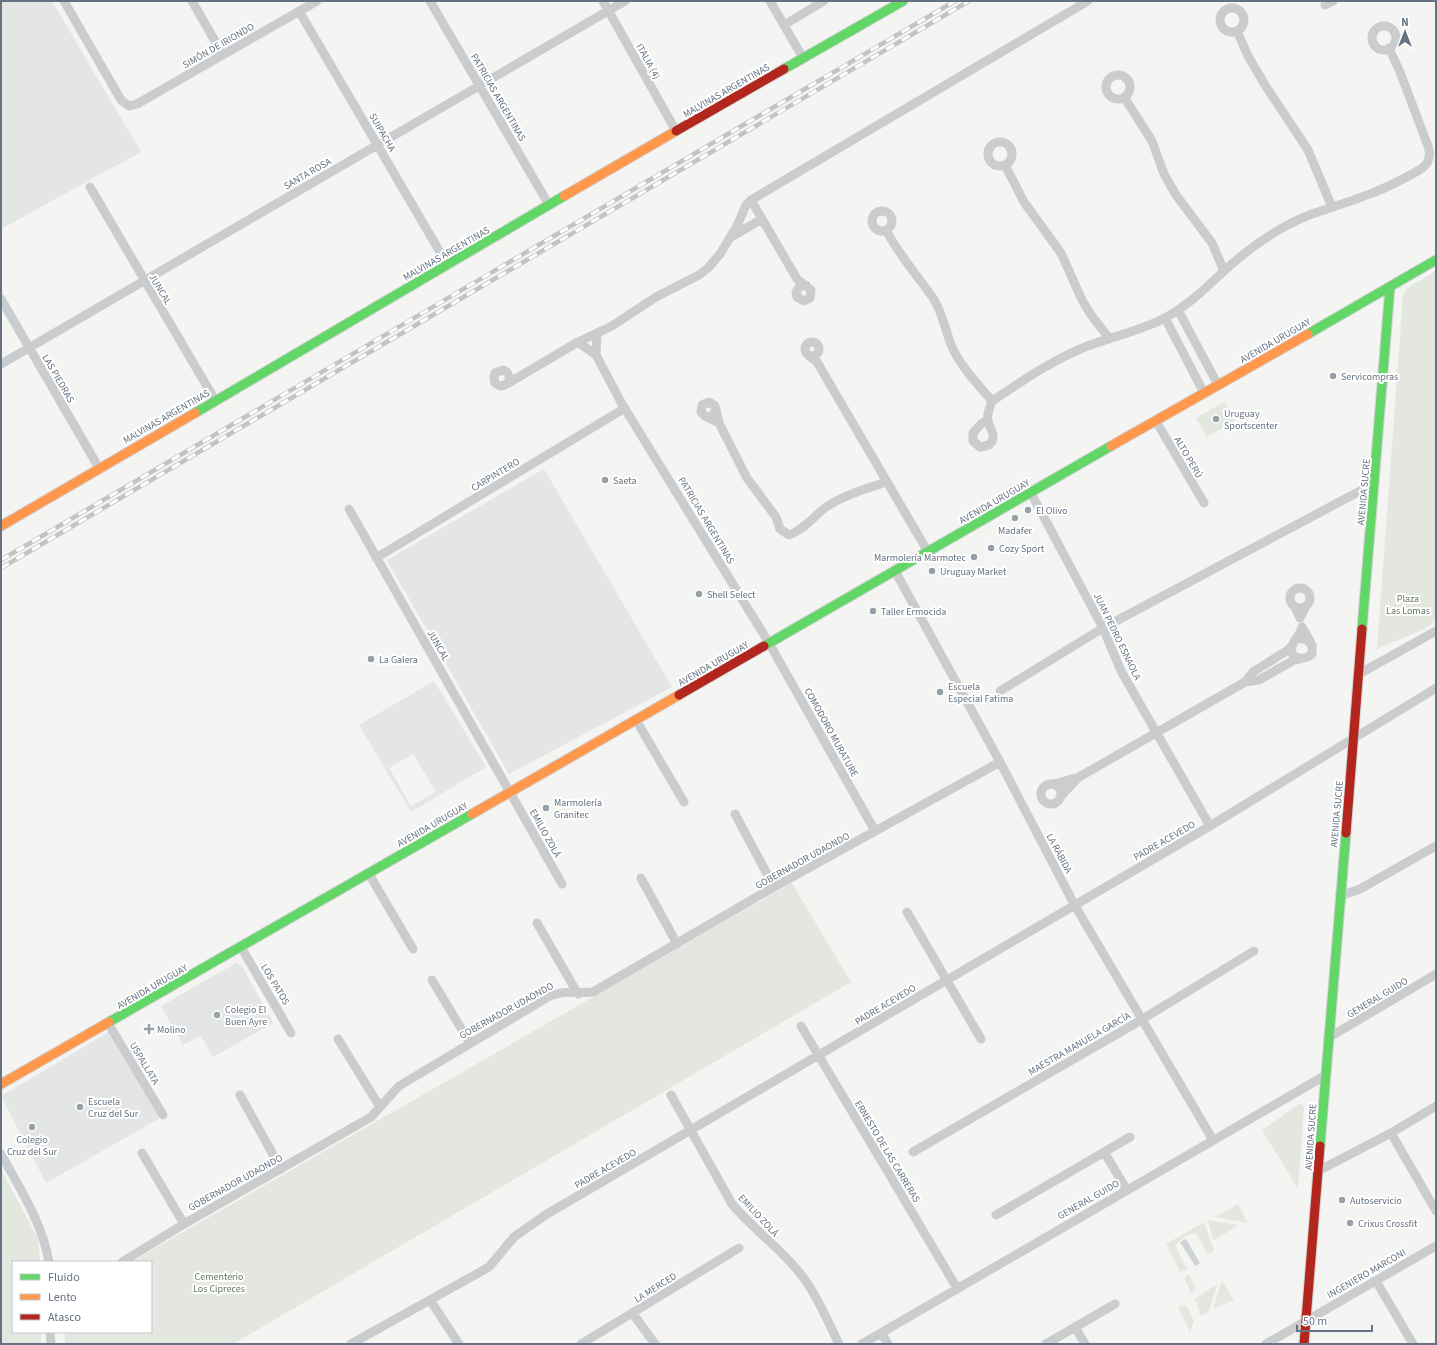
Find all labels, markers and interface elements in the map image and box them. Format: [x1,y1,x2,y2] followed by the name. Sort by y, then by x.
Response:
[1385,12,1425,52] north arrow
[1401,15,1409,30] text: N
[180,19,257,72] street label: SIMÓN DE IRIONDO
[633,41,664,82] street label: ITALIA (4)
[467,51,529,144] street label: PATRICIAS ARGENTINAS
[681,60,772,121] street label: MALVINAS ARGENTINAS
[365,111,399,155] street label: SUIPACHA
[281,154,334,193] street label: SANTA ROSA
[401,223,492,284] street label: MALVINAS ARGENTINAS
[145,271,175,308] street label: JUNCAL
[1238,315,1314,367] street label: AVENIDA URUGUAY
[39,352,78,405] street label: LAS PIEDRAS
[1341,370,1398,384] place label: Servicompras
[1328,371,1338,381] marker: Servicompras
[121,386,212,447] street label: MALVINAS ARGENTINAS
[1224,407,1278,433] place label: Uruguay Sportscenter
[1211,414,1221,424] marker: Uruguay Sportscenter
[1171,434,1206,481] street label: ALTO PERÚ
[469,455,523,495] street label: CARPINTERO
[1354,458,1374,526] street label: AVENIDA SUCRE
[613,474,636,488] place label: Saeta
[675,474,738,567] street label: PATRICIAS ARGENTINAS
[600,475,610,485] marker: Saeta
[957,476,1033,528] street label: AVENIDA URUGUAY
[1036,504,1068,518] place label: El Olivo
[1023,505,1033,515] marker: El Olivo
[1010,513,1020,523] marker: Madafer
[998,524,1033,538] place label: Madafer
[999,542,1045,556] place label: Cozy Sport
[986,543,996,553] marker: Cozy Sport
[874,551,966,565] place label: Marmolería Marmotec
[969,552,979,562] marker: Marmolería Marmotec
[940,565,1007,579] place label: Uruguay Market
[927,566,937,576] marker: Uruguay Market
[707,588,756,602] place label: Shell Select
[694,589,704,599] marker: Shell Select
[1090,590,1145,683] street label: JUAN PEDRO ESNAOLA
[1386,592,1430,618] park label: Plaza Las Lomas
[881,605,946,619] place label: Taller Ermocida
[868,606,878,616] marker: Taller Ermocida
[424,627,453,664] street label: JUNCAL
[676,638,752,690] street label: AVENIDA URUGUAY
[379,653,418,667] place label: La Galera
[366,654,376,664] marker: La Galera
[948,680,1013,706] place label: Escuela Especial Fatima
[801,685,862,780] street label: COMODORO MURATURE
[935,687,945,697] marker: Escuela Especial Fatima
[1327,780,1347,848] street label: AVENIDA SUCRE
[554,796,602,822] place label: Marmolería Granitec
[395,799,471,851] street label: AVENIDA URUGUAY
[541,803,551,813] marker: Marmolería Granitec
[526,807,564,861] street label: EMILIO ZOLÁ
[1131,817,1198,864] street label: PADRE ACEVEDO
[753,829,852,893] street label: GOBERNADOR UDAONDO
[1043,831,1076,876] street label: LA RÁBIDA
[115,961,191,1013] street label: AVENIDA URUGUAY
[257,961,293,1008] street label: LOS PATOS
[1344,974,1411,1022] street label: GENERAL GUIDO
[457,979,556,1043] street label: GOBERNADOR UDAONDO
[852,981,919,1029] street label: PADRE ACEVEDO
[225,1003,267,1029] place label: Colegio El Buen Ayre
[1026,1009,1134,1079] street label: MAESTRA MANUELA GARCÍA
[212,1010,222,1020] marker: Colegio El Buen Ayre
[157,1023,186,1037] place label: Molino
[144,1024,154,1034] marker: Molino
[126,1040,163,1088] street label: USPALLATA
[88,1095,139,1121] place label: Escuela Cruz del Sur
[851,1098,923,1205] street label: ERNESTO DE LAS CARRERAS
[75,1102,85,1112] marker: Escuela Cruz del Sur
[1302,1103,1320,1171] street label: AVENIDA SUCRE
[27,1122,37,1132] marker: Colegio Cruz del Sur
[7,1133,58,1159] place label: Colegio Cruz del Sur
[572,1145,639,1192] street label: PADRE ACEVEDO
[186,1151,285,1215] street label: GOBERNADOR UDAONDO
[1055,1176,1122,1223] street label: GENERAL GUIDO
[735,1191,782,1240] street label: EMILIO ZOLÁ
[1350,1194,1402,1208] place label: Autoservicio
[1337,1195,1347,1205] marker: Autoservicio
[1358,1217,1418,1231] place label: Crixus Crossfit
[1345,1218,1355,1228] marker: Crixus Crossfit
[1325,1246,1408,1302] street label: INGENIERO MARCONI
[12,1261,152,1333] legend
[48,1269,80,1286] text: Fluido
[632,1269,679,1306] street label: LA MERCED
[193,1270,245,1296] park label: Cementerio Los Cipreces
[48,1289,77,1306] text: Lento
[1297,1307,1372,1333] scale bar
[48,1309,81,1326] text: Atasco
[1303,1313,1327,1330] text: 50 m

